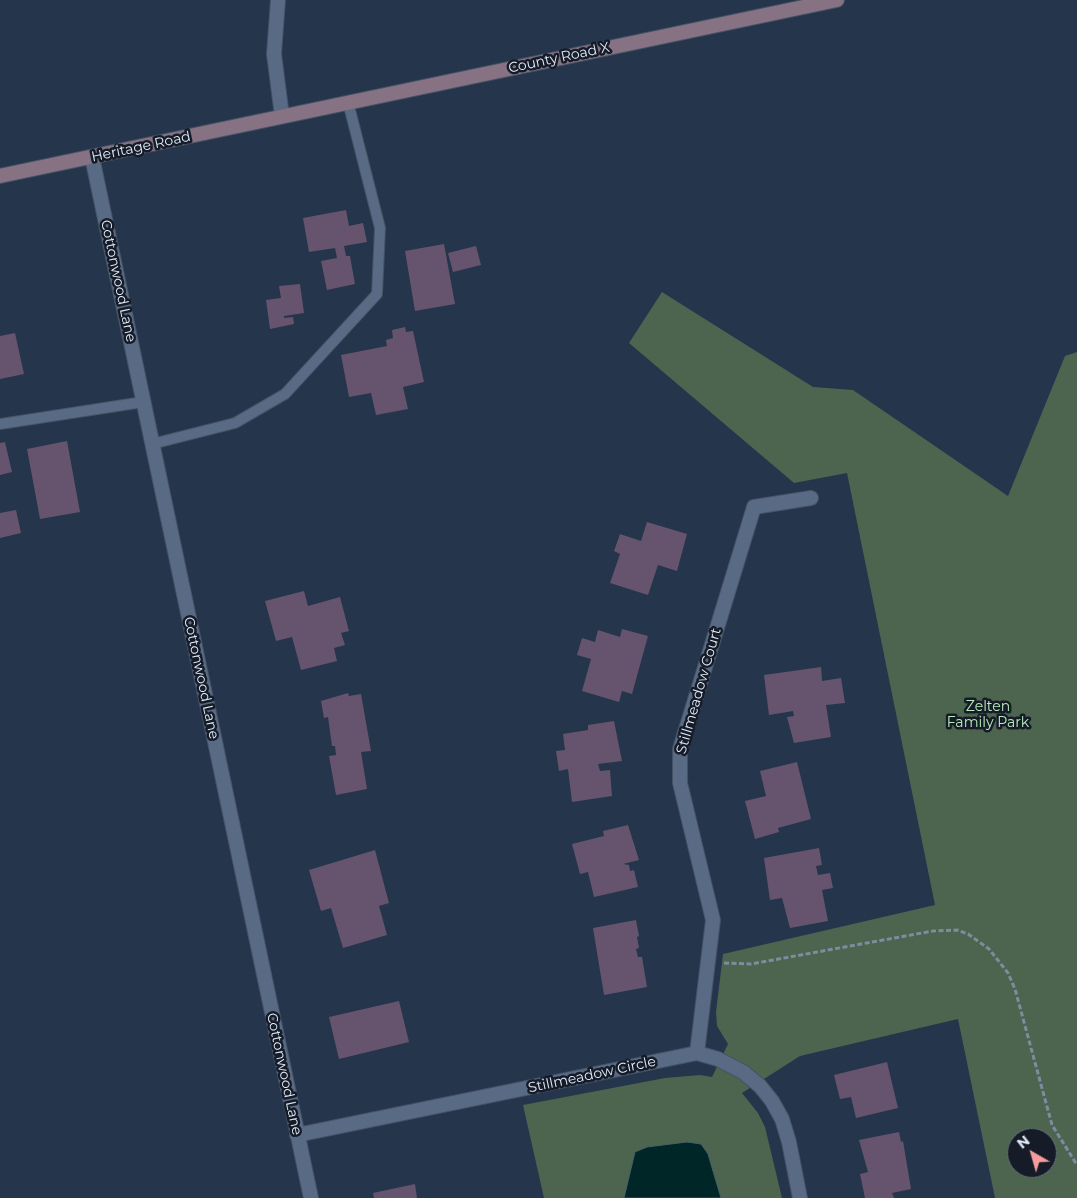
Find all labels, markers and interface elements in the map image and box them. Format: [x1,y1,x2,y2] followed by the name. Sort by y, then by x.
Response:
[507,39,611,77] street label: County Road X
[90,128,192,166] street label: Heritage Road
[97,218,139,344] street label: Cottonwood Lane
[180,615,222,741] street label: Cottonwood Lane
[673,626,725,756] street label: Stillmeadow Court
[947,699,1029,732] park label: Zelten Family Park
[263,1011,305,1137] street label: Cottonwood Lane
[527,1053,657,1097] street label: Stillmeadow Circle
[1007,1128,1057,1178] north arrow
[1013,1131,1033,1153] text: N

